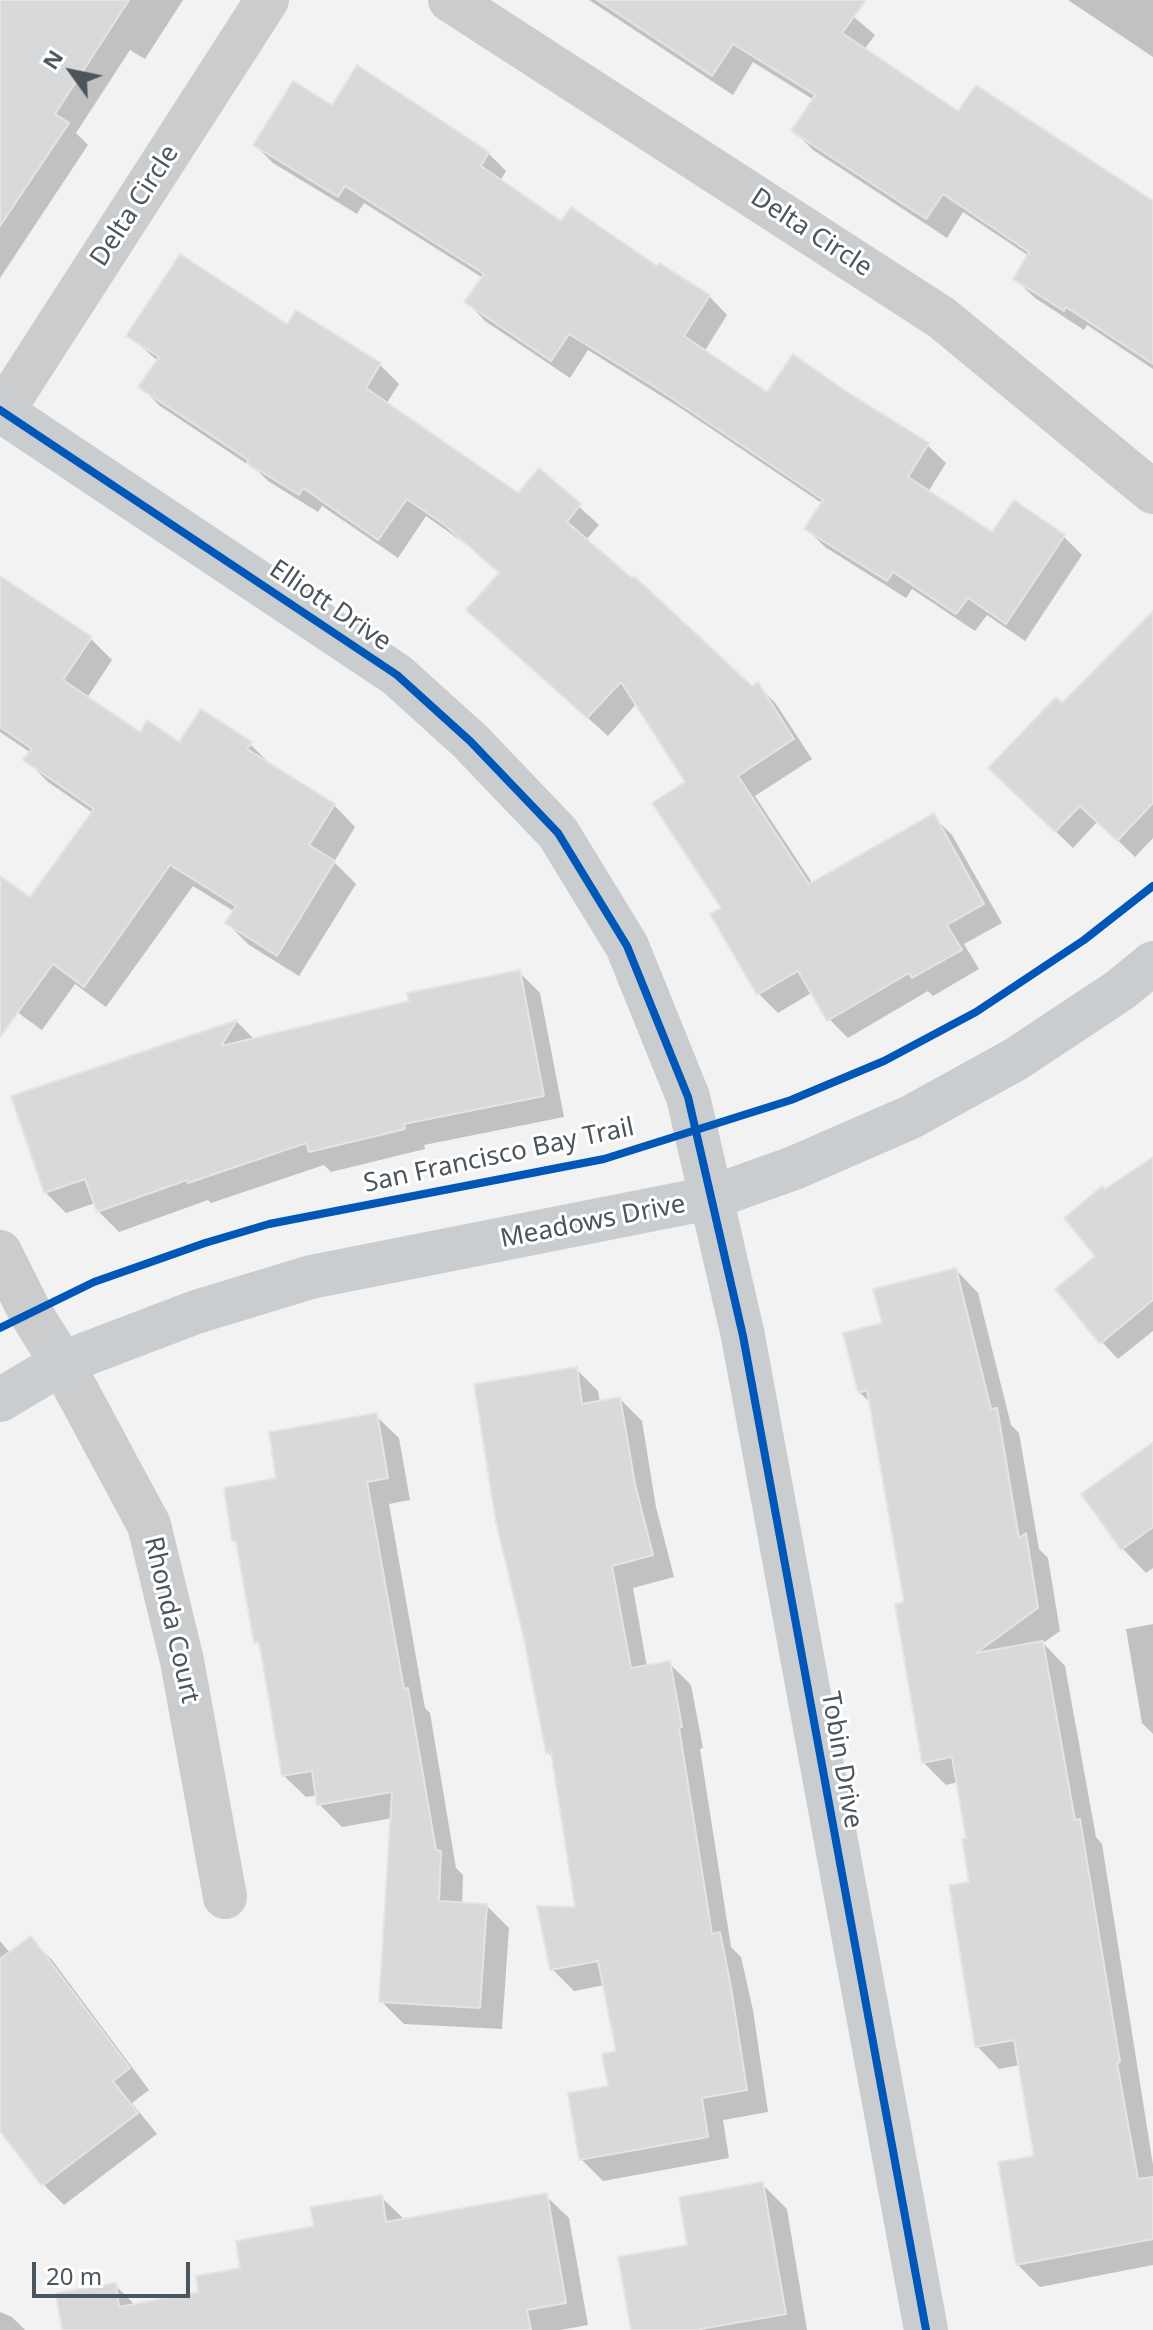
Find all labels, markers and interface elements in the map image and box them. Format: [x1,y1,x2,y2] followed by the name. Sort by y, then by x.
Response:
[32,32,112,112] north arrow
[34,43,69,75] text: N
[84,140,186,272] street label: Delta Circle
[745,182,877,284] street label: Delta Circle
[263,554,397,658] street label: Elliott Drive
[361,1112,637,1200] street label: San Francisco Bay Trail
[498,1189,688,1255] street label: Meadows Drive
[137,1534,205,1706] street label: Rhonda Court
[814,1689,868,1831] street label: Tobin Drive
[36,2246,194,2296] scale bar
[46,2259,102,2292] text: 20 m

